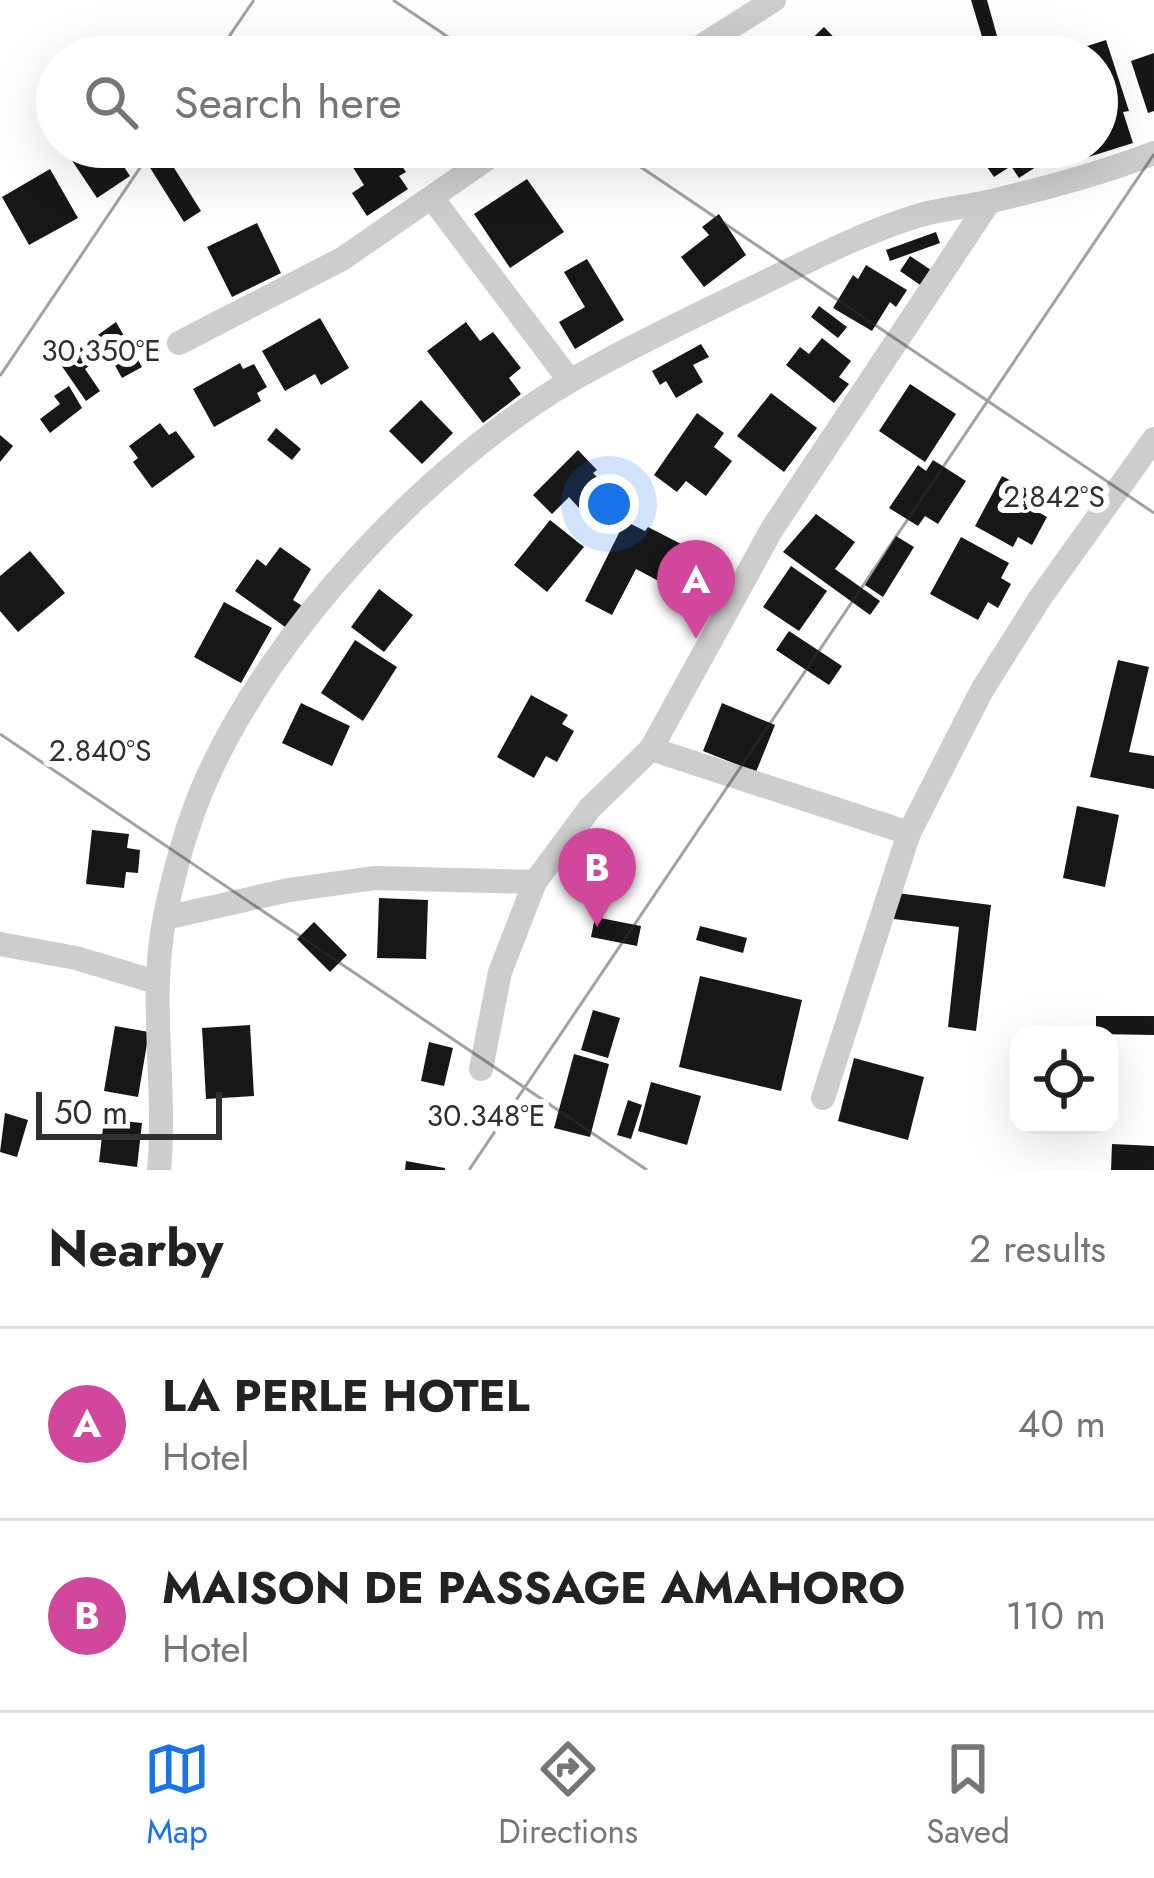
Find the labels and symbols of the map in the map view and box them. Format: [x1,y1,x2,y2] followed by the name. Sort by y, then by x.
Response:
[41,329,161,372] text: 30.350°E
[579,474,639,534] your location
[1003,475,1105,518] text: 2.842°S
[657,540,735,639] pin: A
[49,729,151,772] text: 2.840°S
[558,828,636,927] pin: B
[36,1086,222,1139] scale bar
[427,1094,545,1137] text: 30.348°E

